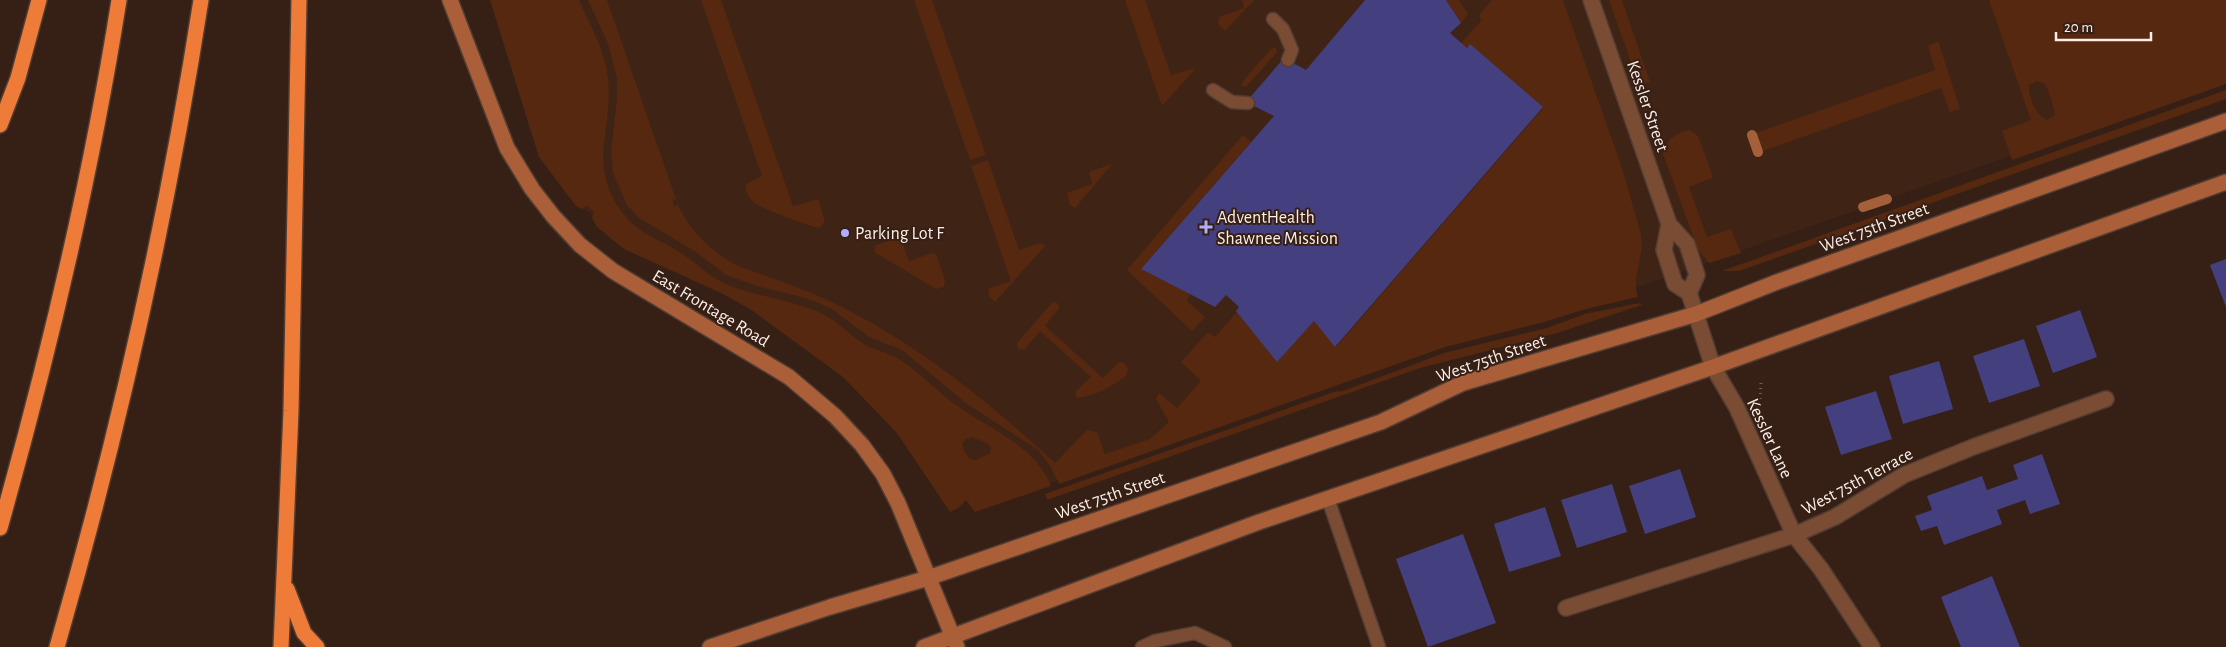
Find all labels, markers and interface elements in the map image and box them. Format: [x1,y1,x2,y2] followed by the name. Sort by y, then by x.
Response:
[2056,10,2151,42] scale bar
[2064,20,2093,35] text: 20 m
[1623,59,1671,154] street label: Kessler Street
[1817,200,1931,256] street label: West 75th Street
[1217,209,1338,248] place label: AdventHealth Shawnee Mission
[1199,220,1213,234] marker: AdventHealth Shawnee Mission
[855,225,944,243] place label: Parking Lot F
[839,227,851,239] marker: Parking Lot F
[649,267,772,351] street label: East Frontage Road
[1434,332,1549,386] street label: West 75th Street
[1743,396,1795,481] street label: Kessler Lane
[1799,445,1916,519] street label: West 75th Terrace
[1053,469,1168,523] street label: West 75th Street

